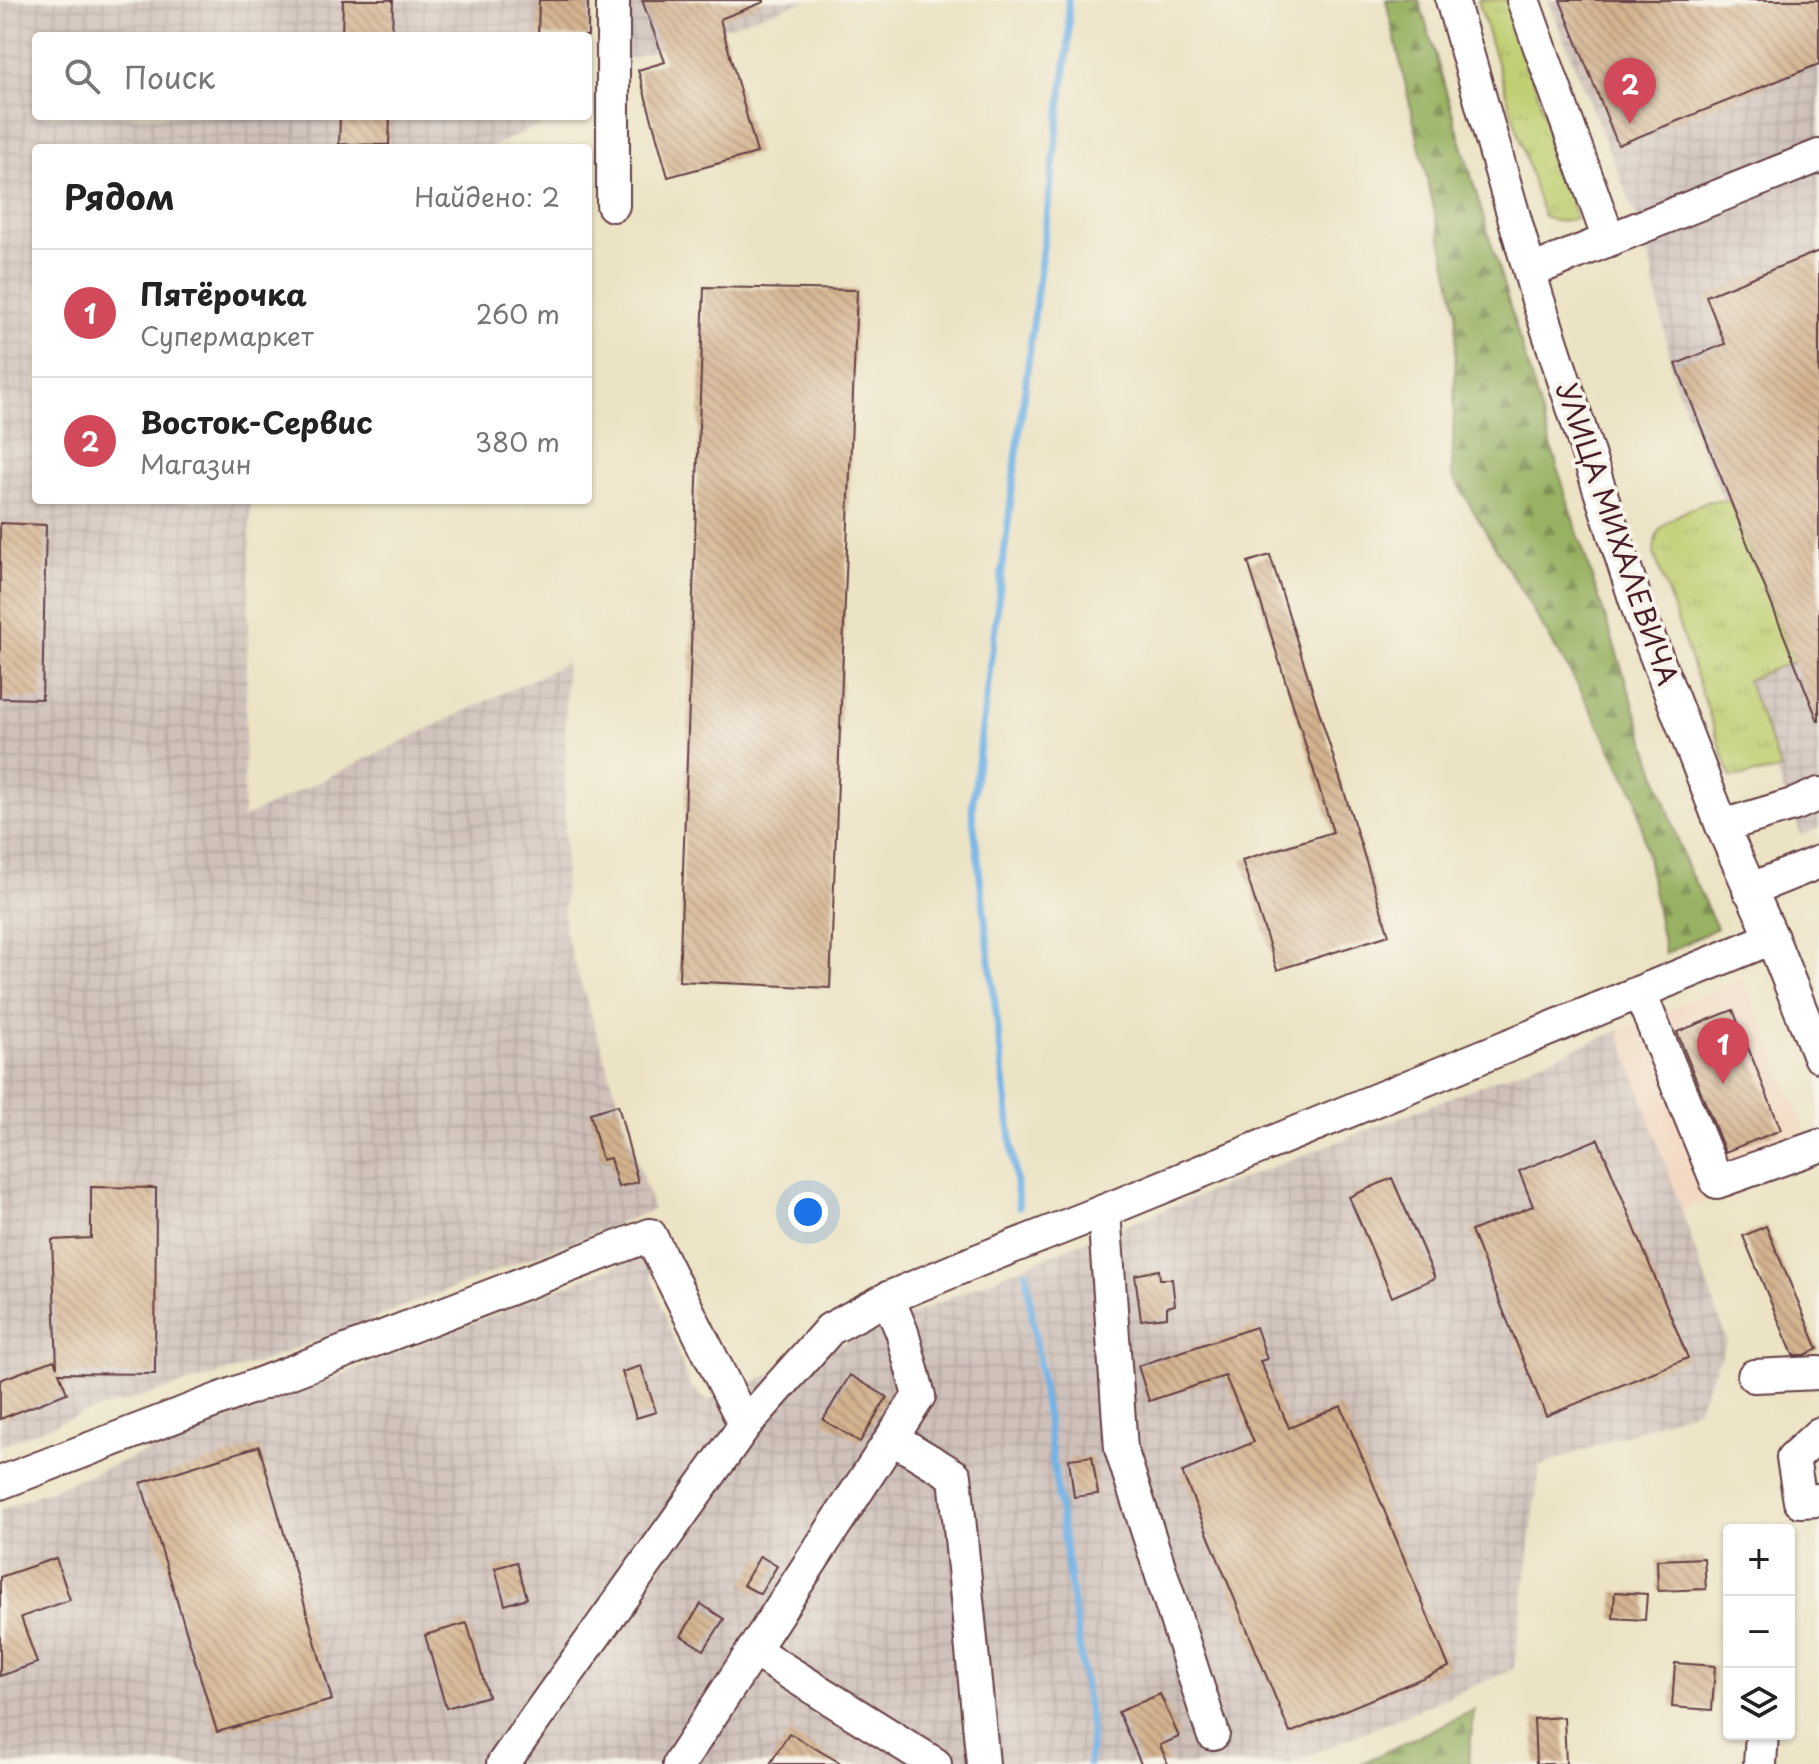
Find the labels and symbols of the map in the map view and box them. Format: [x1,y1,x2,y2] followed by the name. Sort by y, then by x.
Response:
[1604,58,1656,124] pin: 2
[1546,376,1690,691] street label: УЛИЦА МИХАЛЕВИЧА
[1697,1018,1749,1084] pin: 1
[788,1192,828,1232] your location

